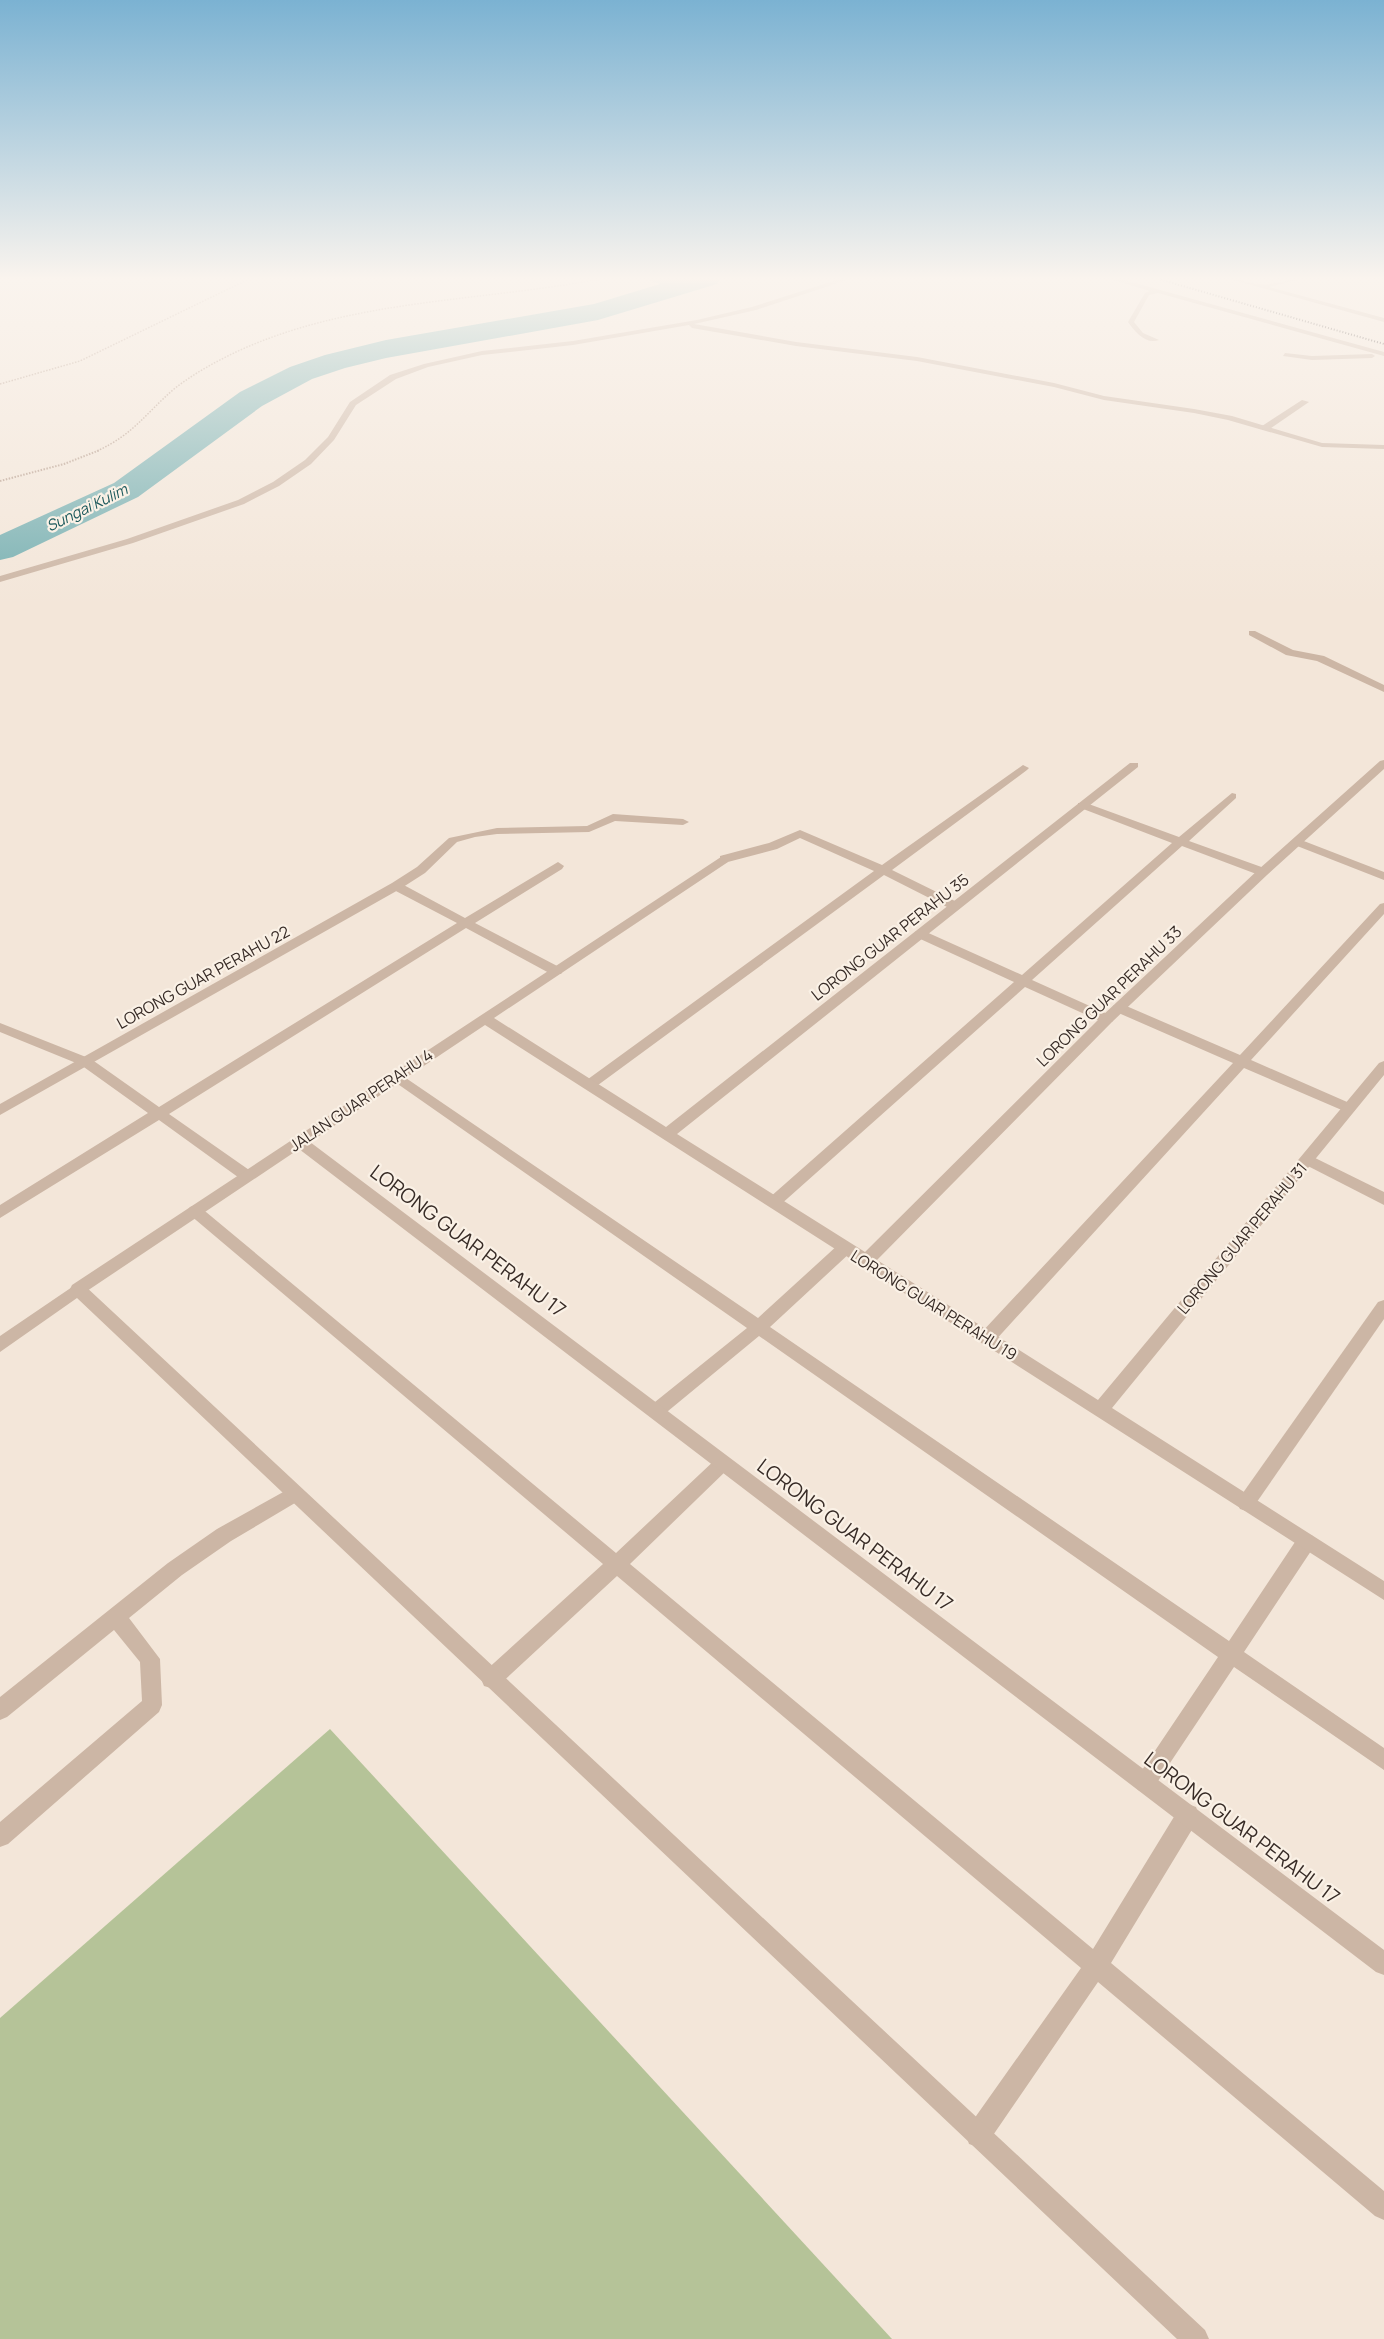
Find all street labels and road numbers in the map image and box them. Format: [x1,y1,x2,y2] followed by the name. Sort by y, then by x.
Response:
[807,868,973,1006] street label: LORONG GUAR PERAHU 35
[113,920,293,1034] street label: LORONG GUAR PERAHU 22
[1032,921,1186,1071] street label: LORONG GUAR PERAHU 33
[285,1044,437,1156] street label: JALAN GUAR PERAHU 4
[365,1158,572,1323] street label: LORONG GUAR PERAHU 17
[1172,1158,1312,1318] street label: LORONG GUAR PERAHU 31
[847,1245,1021,1365] street label: LORONG GUAR PERAHU 19
[752,1452,959,1617] street label: LORONG GUAR PERAHU 17
[1139,1745,1346,1910] street label: LORONG GUAR PERAHU 17

